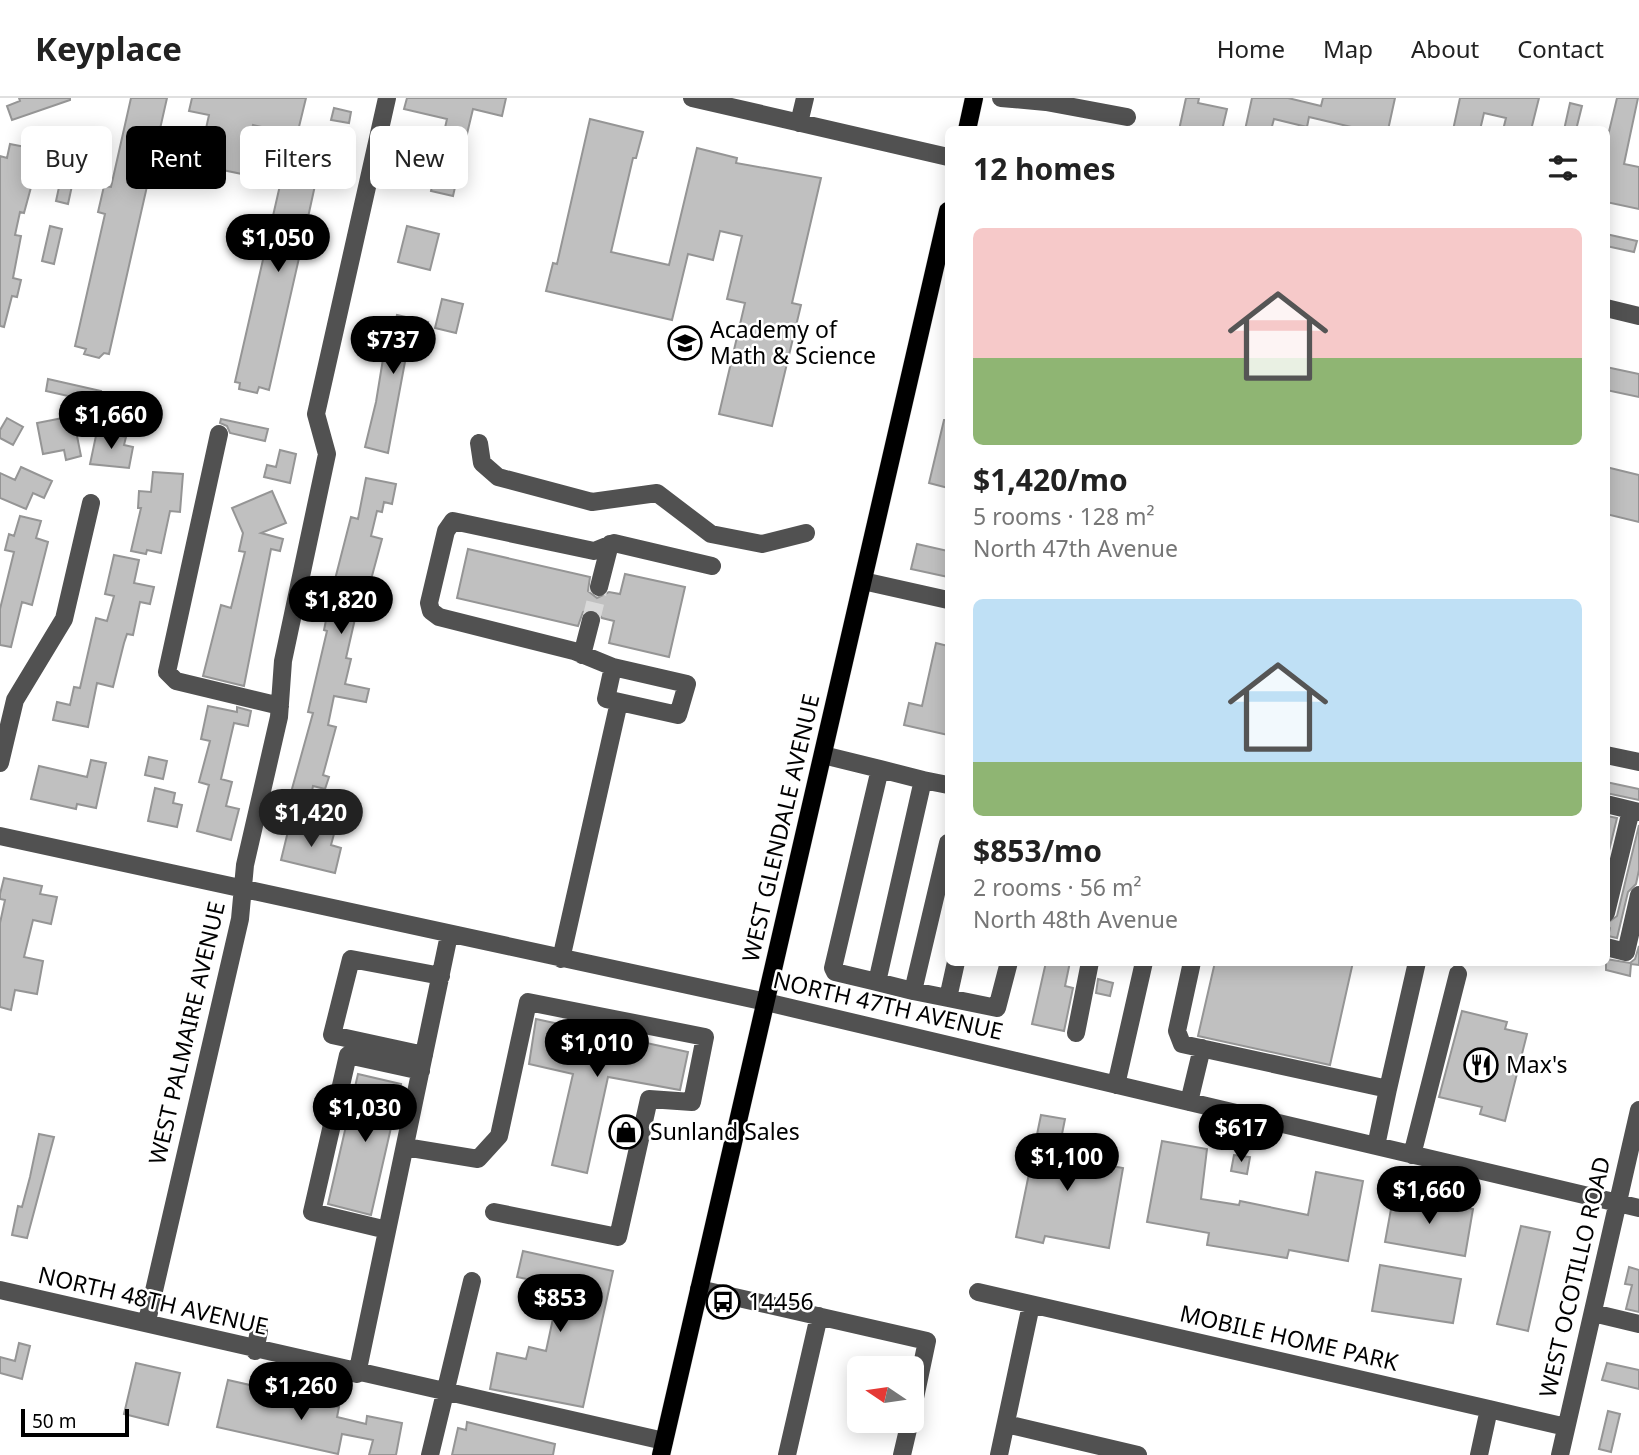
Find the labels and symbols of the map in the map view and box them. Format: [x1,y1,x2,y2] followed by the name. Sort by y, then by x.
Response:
[221,214,335,274] pin: $1,050
[710,313,876,371] place label: Academy of Math & Science
[352,316,434,376] pin: $737
[666,324,704,362] school or university icon: Academy of Math & Science
[54,392,168,451] pin: $1,660
[284,576,398,636] pin: $1,820
[734,691,826,965] street label: WEST GLENDALE AVENUE
[254,790,368,849] pin: $1,420
[140,898,232,1167] street label: WEST PALMAIRE AVENUE
[770,963,1006,1047] street label: NORTH 47TH AVENUE
[540,1020,654,1079] pin: $1,010
[1462,1046,1500,1084] restaurant icon: Max's
[1506,1048,1567,1080] place label: Max's
[308,1084,422,1144] pin: $1,030
[1200,1104,1282,1164] pin: $617
[607,1113,645,1151] shop icon: Sunland Sales
[650,1115,800,1147] place label: Sunland Sales
[1010,1134,1124,1193] pin: $1,100
[1531,1153,1617,1400] street label: WEST OCOTILLO ROAD
[1372,1166,1486,1226] pin: $1,660
[35,1258,271,1342] street label: NORTH 48TH AVENUE
[519,1274,601,1334] pin: $853
[704,1283,742,1321] bus stop icon: 14456
[748,1285,814,1317] place label: 14456
[1177,1296,1402,1378] street label: MOBILE HOME PARK
[847,1356,924,1433] north arrow
[244,1362,358,1422] pin: $1,260
[21,1406,130,1438] scale bar

